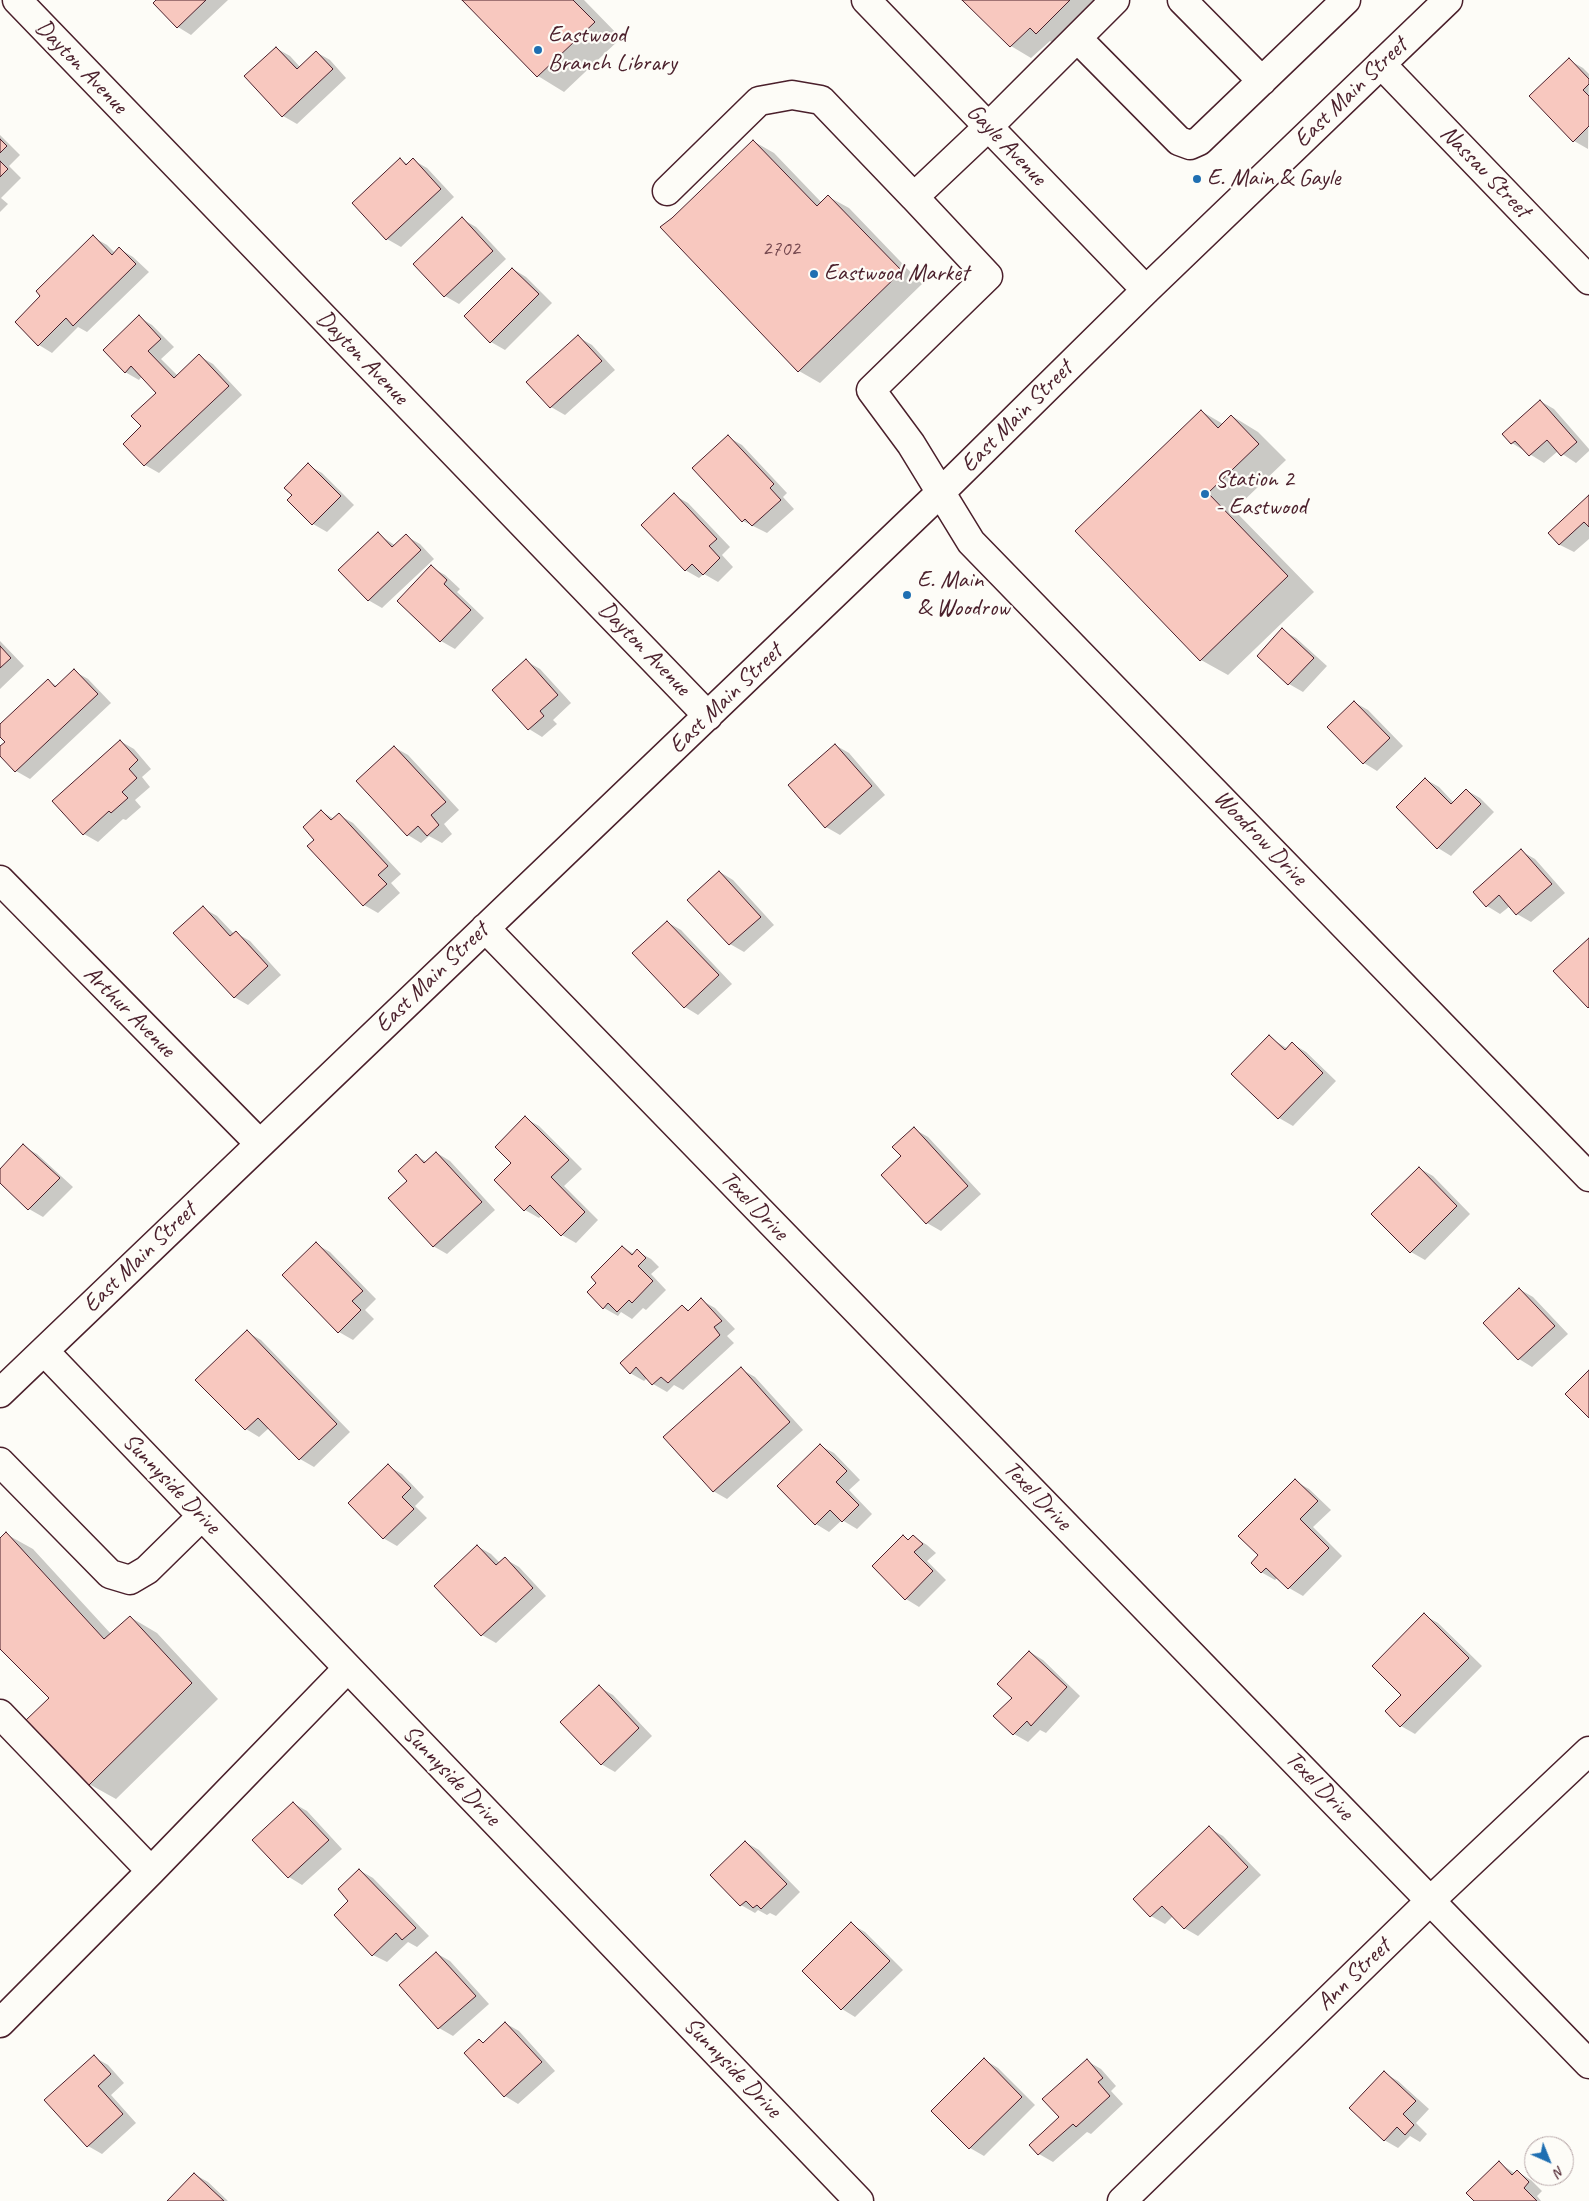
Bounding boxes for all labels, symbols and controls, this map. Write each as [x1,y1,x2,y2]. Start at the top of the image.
street label: Dayton Avenue [29,14,133,120]
place label: Eastwood Branch Library [548,22,677,78]
street label: East Main Street [1288,32,1414,154]
marker: Eastwood Branch Library [532,44,544,56]
street label: Gayle Avenue [960,98,1052,192]
street label: Nassau Street [1434,120,1536,224]
place label: E. Main & Gayle [1207,165,1340,193]
marker: E. Main & Gayle [1191,173,1203,185]
house number: 2702 [762,236,800,262]
place label: Eastwood Market [824,260,969,288]
marker: Eastwood Market [808,268,820,280]
street label: Dayton Avenue [310,305,414,411]
street label: East Main Street [955,355,1079,479]
place label: Station 2 - Eastwood [1215,466,1307,522]
marker: Station 2 - Eastwood [1199,488,1211,500]
place label: E. Main & Woodrow [917,567,1010,623]
marker: E. Main & Woodrow [901,589,913,601]
street label: Dayton Avenue [592,596,696,702]
street label: East Main Street [663,638,789,760]
street label: Woodrow Drive [1207,784,1313,892]
street label: East Main Street [369,917,495,1039]
street label: Arthur Avenue [77,960,181,1064]
street label: Texel Drive [714,1165,794,1247]
street label: East Main Street [77,1197,203,1319]
street label: Sunnyside Drive [116,1428,226,1540]
street label: Texel Drive [997,1455,1077,1537]
street label: Sunnyside Drive [396,1720,506,1832]
street label: Texel Drive [1279,1745,1359,1827]
street label: Ann Street [1311,1933,1397,2017]
street label: Sunnyside Drive [677,2012,787,2124]
north arrow [1524,2136,1574,2186]
text: N [1550,2162,1568,2181]

